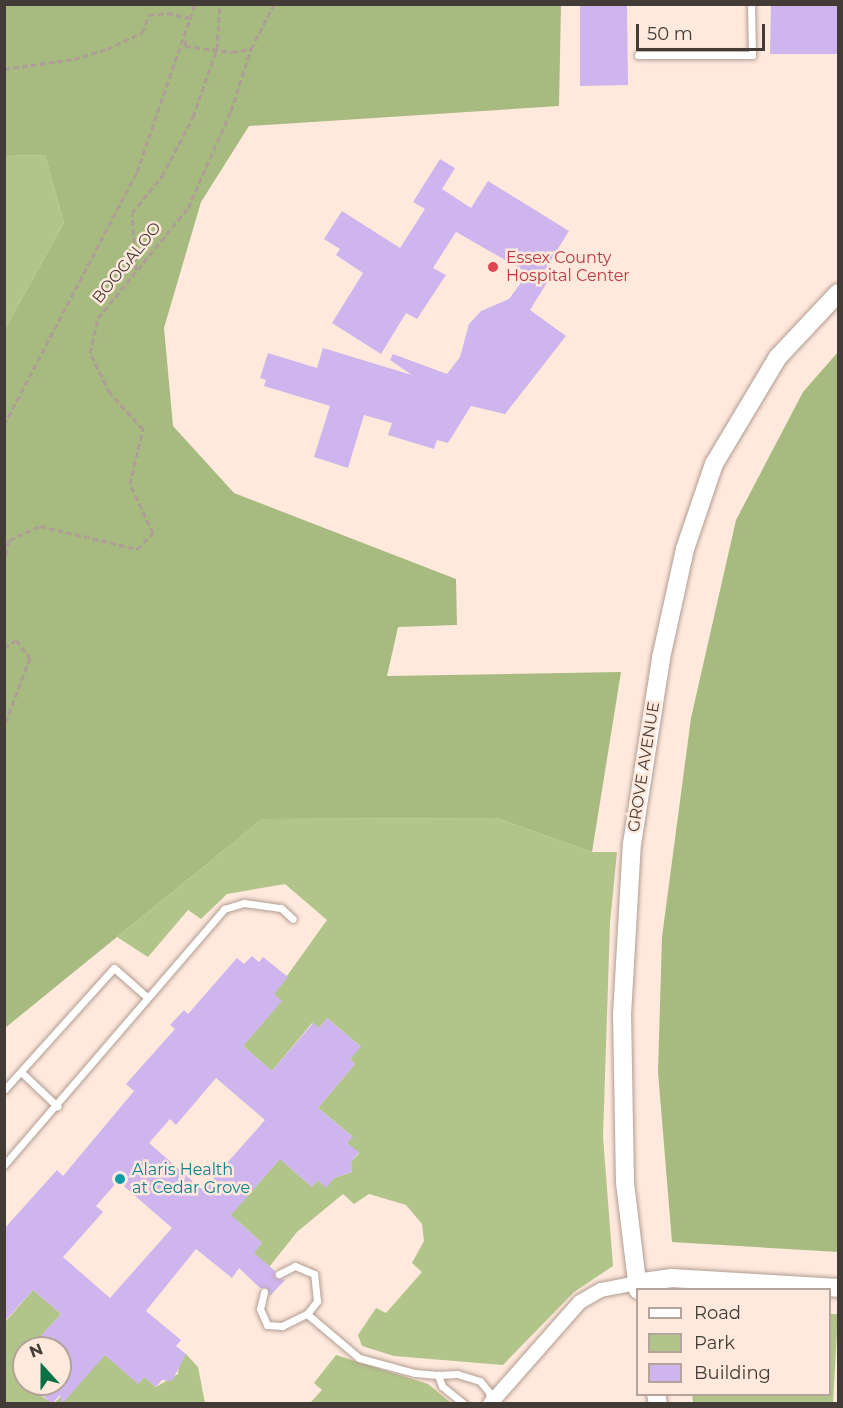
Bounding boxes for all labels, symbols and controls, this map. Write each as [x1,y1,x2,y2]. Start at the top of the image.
scale bar [639,12,768,50]
text: 50 m [647,23,693,45]
street label: BOOGALOO [88,219,166,307]
place label: Essex County Hospital Center [506,248,630,286]
marker: Essex County Hospital Center [484,258,502,276]
street label: GROVE AVENUE [624,700,664,834]
place label: Alaris Health at Cedar Grove [132,1160,250,1198]
marker: Alaris Health at Cedar Grove [113,1172,127,1186]
legend [636,1288,831,1396]
text: Road [694,1302,741,1324]
text: Park [694,1332,735,1354]
north arrow [12,1336,72,1396]
text: N [27,1339,46,1362]
text: Building [694,1362,771,1384]

